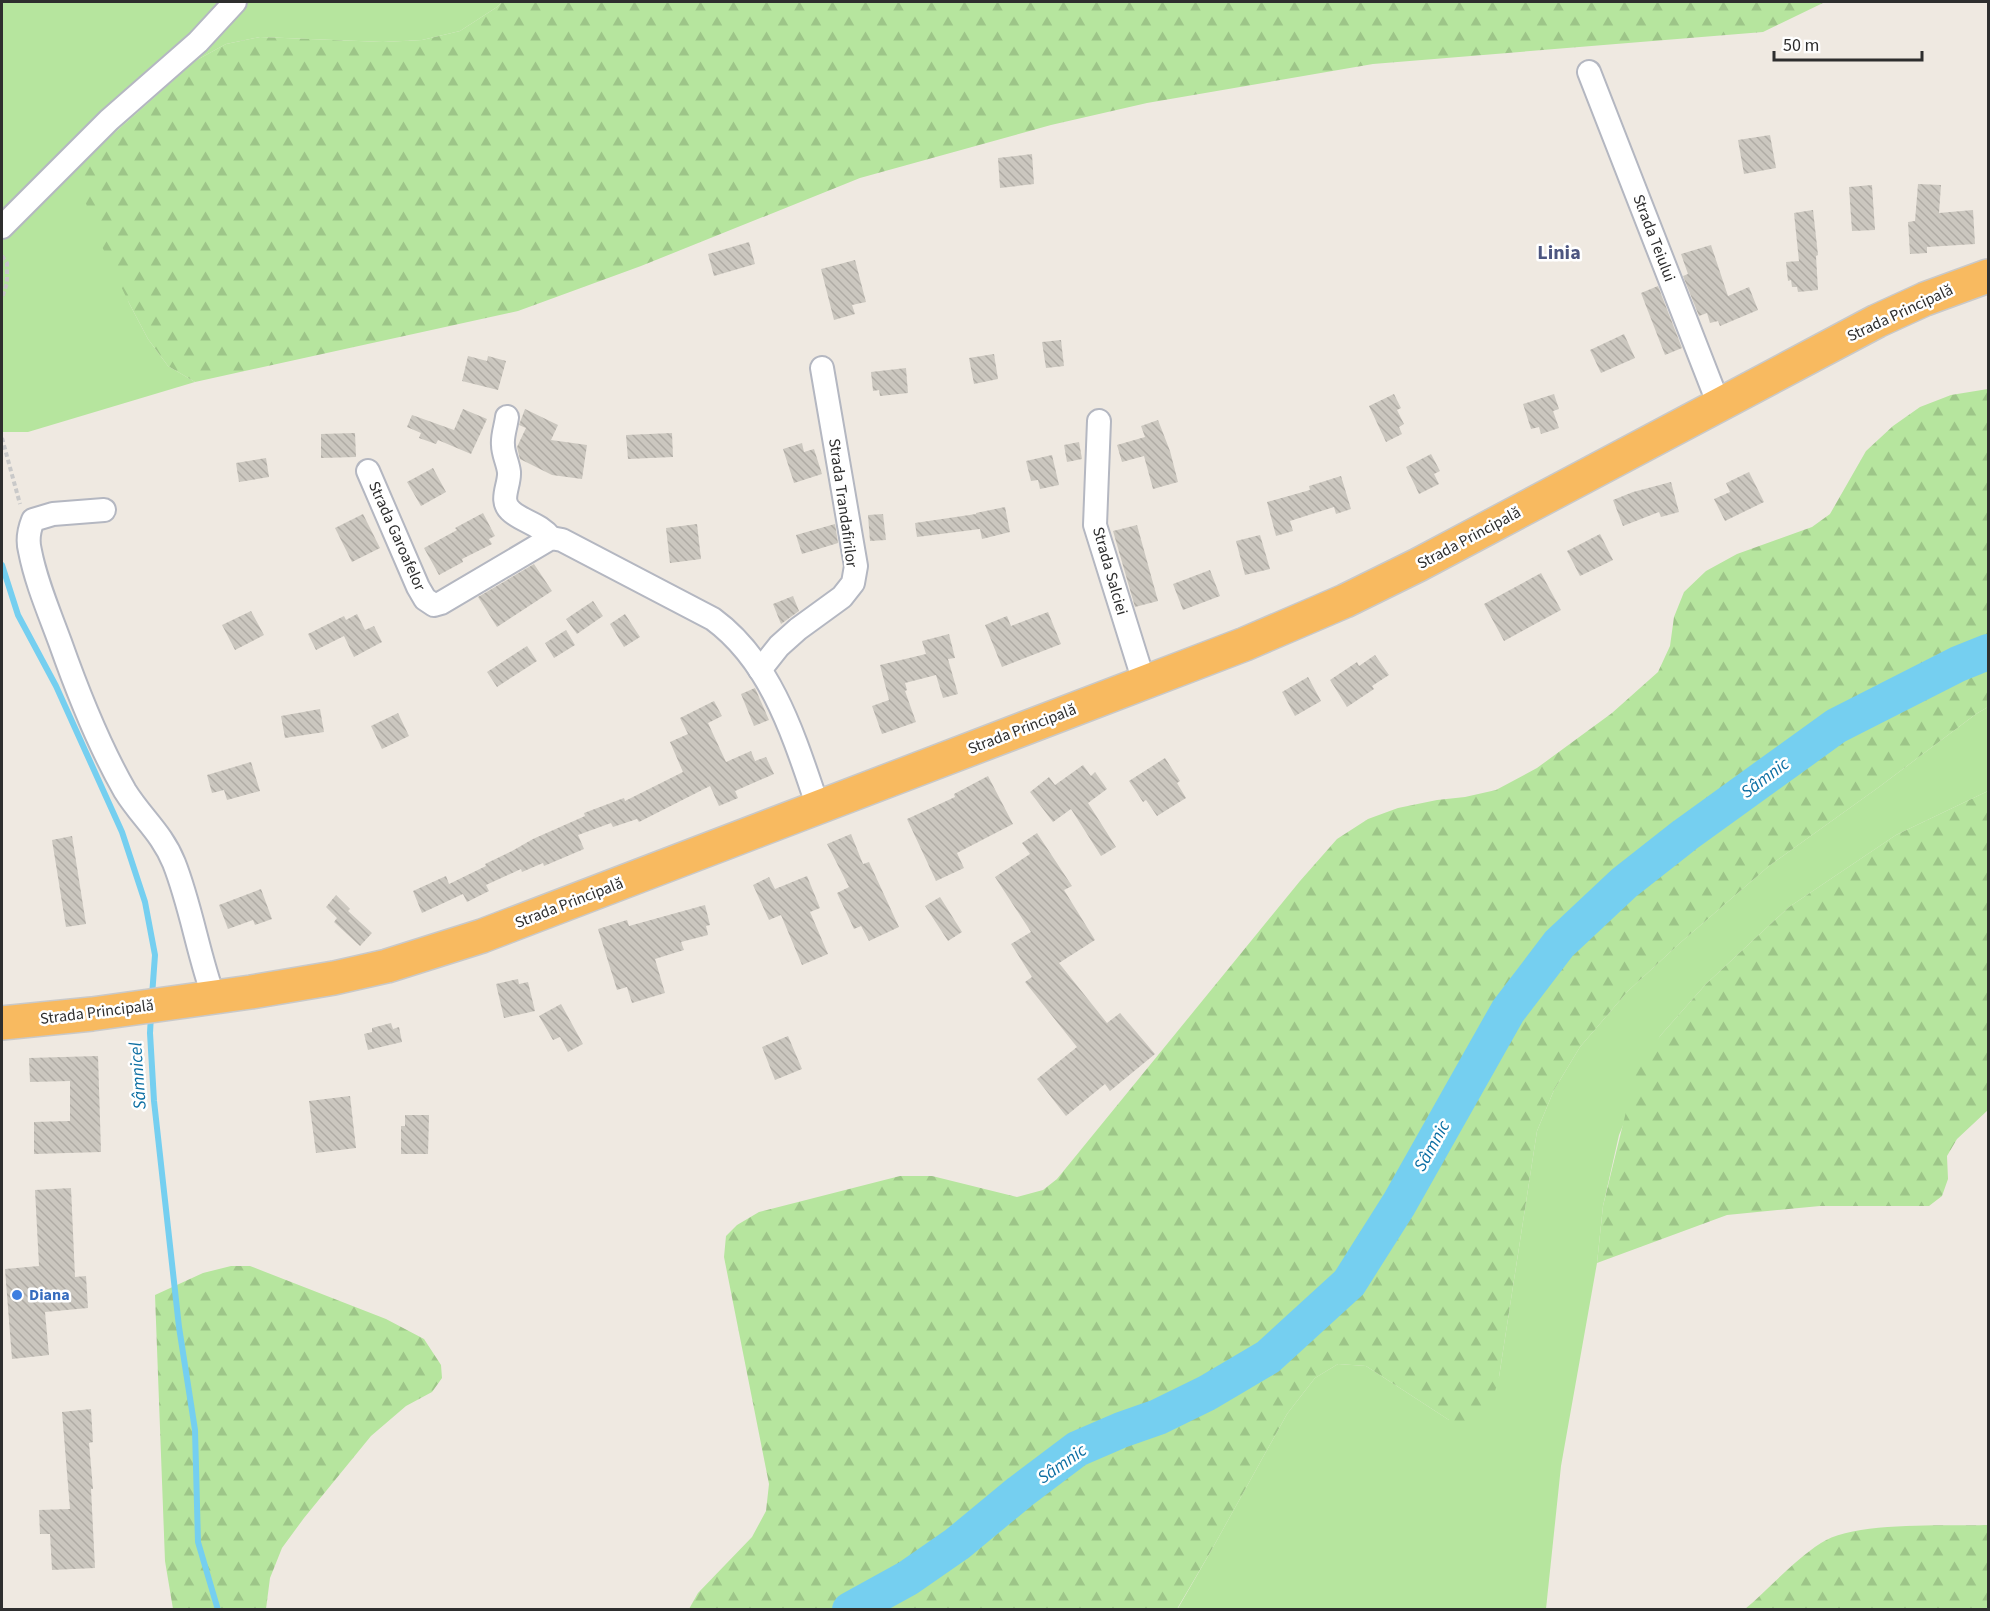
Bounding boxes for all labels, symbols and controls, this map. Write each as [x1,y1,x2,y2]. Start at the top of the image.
scale bar [1774,24,1922,62]
text: 50 m [1783,33,1819,58]
street label: Strada Teiului [1627,191,1681,285]
district label: Linia [1537,239,1581,267]
street label: Strada Principală [1844,279,1956,347]
street label: Strada Trandafirilor [823,437,863,569]
street label: Strada Garoafelor [363,478,431,595]
street label: Strada Principală [1413,501,1525,575]
street label: Strada Salciei [1087,524,1133,618]
street label: Strada Principală [965,698,1079,760]
water label: Sâmnic [1736,751,1795,804]
street label: Strada Principală [512,872,626,934]
street label: Strada Principală [39,994,155,1030]
water label: Sâmnicel [123,1041,153,1111]
water label: Sâmnic [1408,1116,1456,1176]
place label: Diana [29,1284,70,1306]
marker: Diana [10,1288,24,1302]
water label: Sâmnic [1032,1438,1092,1490]

